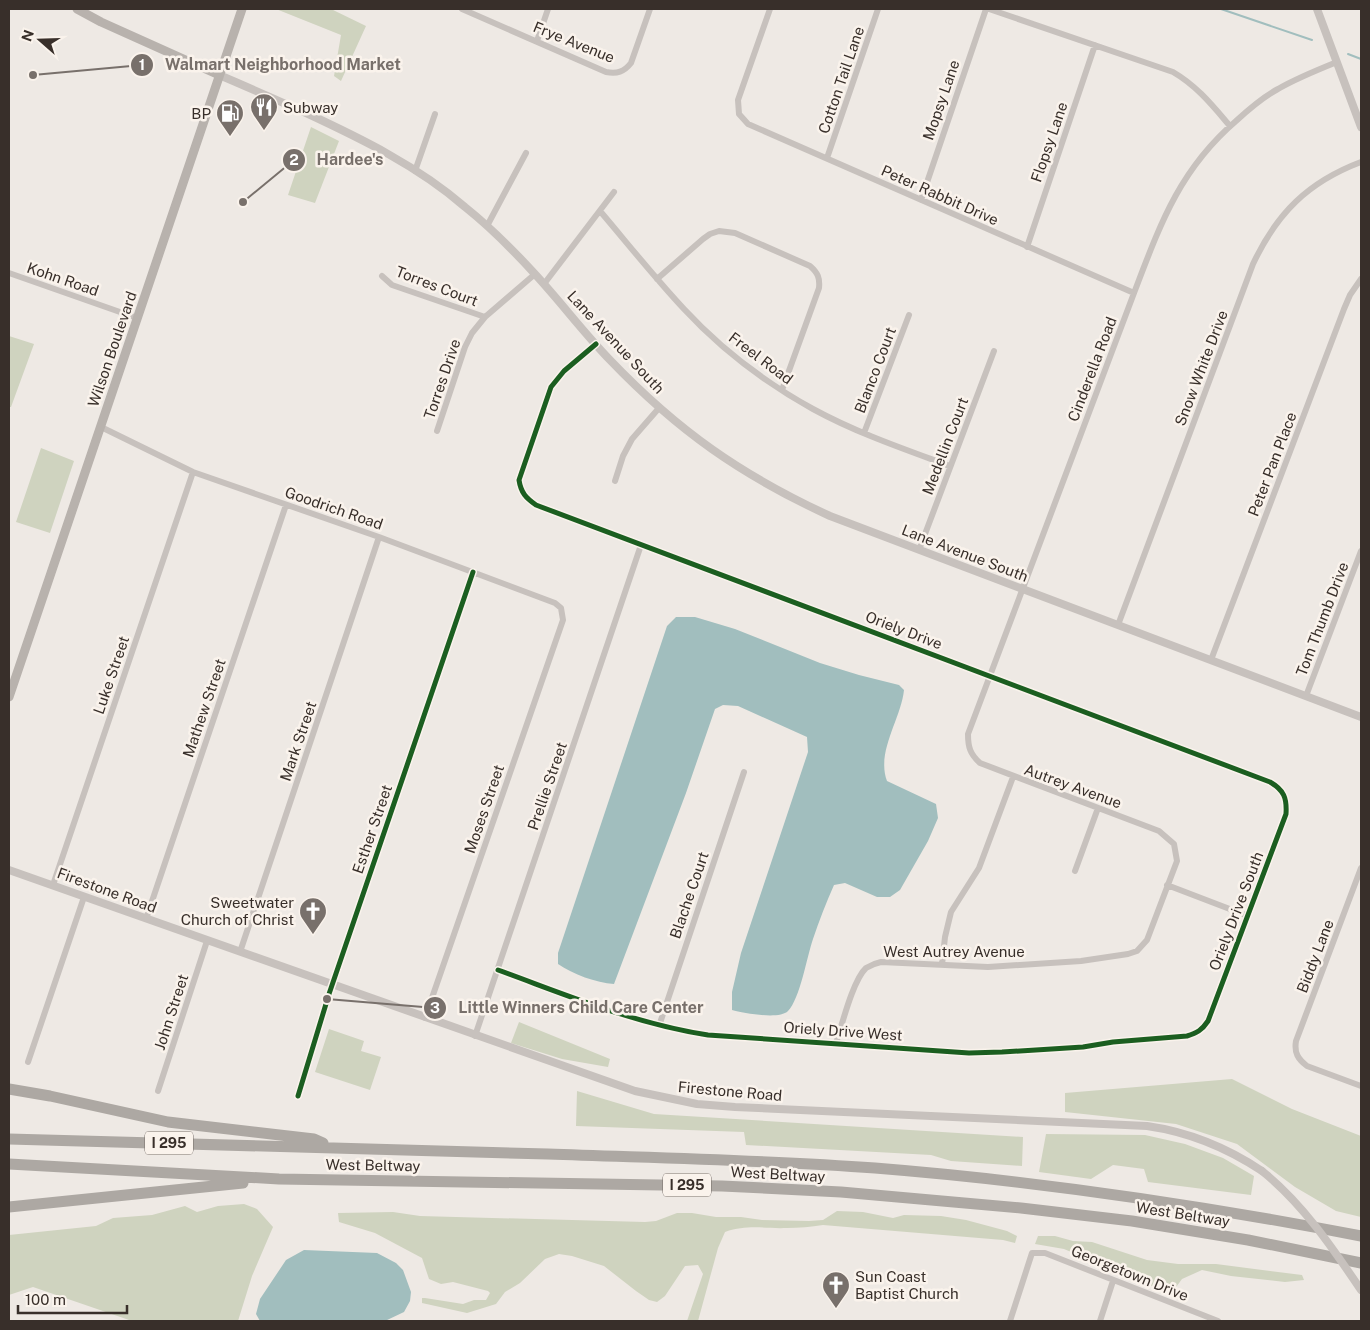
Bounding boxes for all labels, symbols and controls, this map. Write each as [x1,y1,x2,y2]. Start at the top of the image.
north arrow [15,15,65,65]
street label: Frye Avenue [531,18,617,66]
street label: Cotton Tail Lane [815,24,867,136]
text: N [18,28,37,43]
callout: Walmart Neighborhood Market [130,49,411,80]
text: Walmart Neighborhood Market [165,55,401,74]
text: 1 [139,56,145,73]
street label: Mopsy Lane [919,58,963,142]
restaurant icon: Subway [249,92,279,131]
fuel station icon: BP [215,98,245,137]
place label: Subway [283,99,338,116]
street label: Flopsy Lane [1027,100,1071,184]
place label: BP [191,105,211,122]
callout: Hardee's [281,144,393,175]
text: Hardee's [317,150,383,169]
text: 2 [289,151,299,168]
street label: Peter Rabbit Drive [879,162,1001,228]
street label: Kohn Road [25,259,101,299]
street label: Torres Court [394,263,481,310]
street label: Lane Avenue South [564,287,668,397]
street label: Wilson Boulevard [84,289,140,409]
street label: Snow White Drive [1171,308,1231,428]
street label: Cinderella Road [1064,314,1120,424]
street label: Blanco Court [851,324,899,415]
street label: Freel Road [726,329,796,387]
street label: Torres Drive [420,337,464,421]
street label: Medellin Court [919,395,971,497]
street label: Peter Pan Place [1244,410,1300,518]
street label: Goodrich Road [283,483,385,533]
street label: Lane Avenue South [899,521,1031,585]
street label: Tom Thumb Drive [1292,560,1352,678]
street label: Oriely Drive [863,608,945,652]
street label: Luke Street [90,634,132,716]
street label: Mathew Street [179,656,229,760]
street label: Mark Street [276,699,320,783]
street label: Prellie Street [524,740,570,832]
street label: Autrey Avenue [1022,761,1124,811]
street label: Moses Street [461,762,507,856]
street label: Esther Street [349,782,395,876]
street label: Blache Court [666,849,712,941]
street label: Oriely Drive South [1205,849,1267,973]
street label: Firestone Road [55,864,159,916]
place label: Sweetwater Church of Christ [181,894,294,928]
church icon: Sweetwater Church of Christ [298,896,328,935]
street label: Biddy Lane [1293,917,1337,995]
street label: West Autrey Avenue [883,943,1025,960]
street label: John Street [151,972,191,1052]
callout: Little Winners Child Care Center [423,992,714,1023]
text: Little Winners Child Care Center [458,998,704,1017]
text: 3 [430,999,440,1016]
street label: Oriely Drive West [783,1018,903,1044]
street label: Firestone Road [677,1078,783,1104]
road number: I 295 [145,1132,193,1154]
street label: West Beltway [325,1156,421,1174]
street label: West Beltway [730,1163,826,1185]
road number: I 295 [663,1174,711,1196]
street label: West Beltway [1135,1198,1231,1230]
street label: Georgetown Drive [1069,1242,1191,1304]
place label: Sun Coast Baptist Church [855,1268,959,1302]
church icon: Sun Coast Baptist Church [821,1270,851,1309]
scale bar [18,1282,126,1314]
text: 100 m [25,1291,66,1308]

